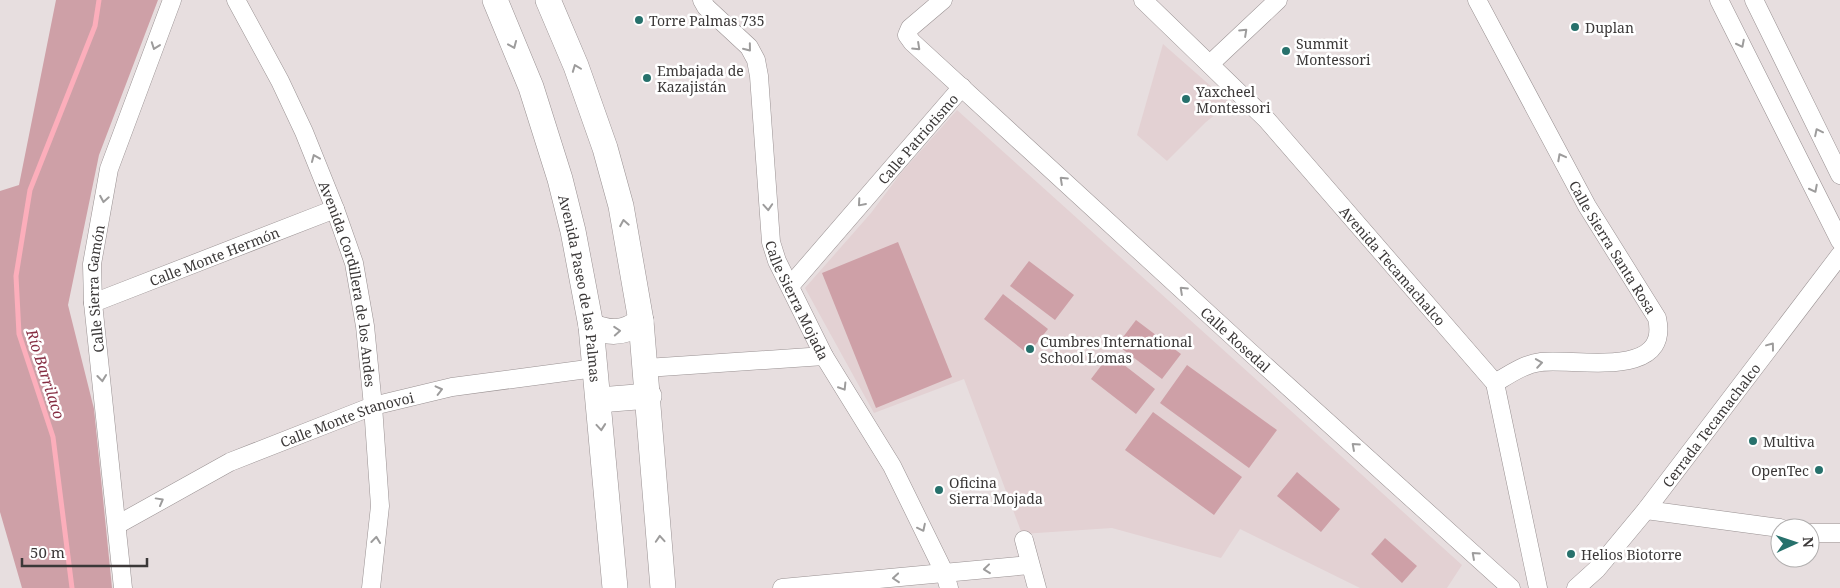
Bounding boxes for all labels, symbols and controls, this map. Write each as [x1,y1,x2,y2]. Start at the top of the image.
place label: Torre Palmas 735 [649,11,765,30]
marker: Torre Palmas 735 [633,14,645,26]
place label: Duplan [1585,18,1634,37]
marker: Duplan [1569,21,1581,33]
one-way arrow [1238,29,1247,38]
place label: Summit Montessori [1296,34,1371,69]
one-way arrow [1735,38,1745,47]
one-way arrow [507,40,518,49]
one-way arrow [151,41,161,49]
one-way arrow [912,41,921,50]
one-way arrow [742,42,751,51]
marker: Summit Montessori [1280,45,1292,57]
place label: Embajada de Kazajistán [657,61,744,96]
one-way arrow [572,64,582,73]
marker: Embajada de Kazajistán [641,72,653,84]
place label: Yaxcheel Montessori [1195,82,1271,117]
street label: Calle Patriotismo [873,89,962,188]
marker: Yaxcheel Montessori [1180,93,1192,105]
one-way arrow [1815,128,1825,137]
one-way arrow [1557,153,1567,162]
one-way arrow [311,154,322,163]
one-way arrow [1060,177,1069,186]
street label: Calle Sierra Santa Rosa [1565,177,1661,317]
street label: Avenida Cordillera de los Andes [315,178,381,388]
one-way arrow [1808,184,1818,193]
street label: Avenida Paseo de las Palmas [555,192,606,383]
one-way arrow [99,195,109,204]
one-way arrow [858,198,867,207]
street label: Avenida Tecamachalco [1336,202,1450,329]
one-way arrow [763,203,774,211]
one-way arrow [619,219,630,228]
street label: Calle Monte Hermón [146,222,282,290]
street label: Calle Sierra Gamón [82,223,108,354]
street label: Calle Sierra Mojada [762,238,834,363]
one-way arrow [1179,287,1188,296]
street label: Calle Rosedal [1197,302,1275,376]
water label: Río Barrilaco [22,326,70,421]
one-way arrow [613,326,621,337]
place label: Cumbres International School Lomas [1040,332,1193,367]
one-way arrow [1765,342,1774,352]
marker: Cumbres International School Lomas [1024,343,1036,355]
one-way arrow [1535,358,1543,369]
street label: Cerrada Tecamachalco [1657,359,1764,491]
one-way arrow [96,374,107,382]
one-way arrow [836,381,846,390]
one-way arrow [435,385,443,395]
street label: Calle Monte Stanovoi [277,387,416,451]
one-way arrow [595,423,606,431]
place label: Multiva [1763,432,1815,451]
marker: Multiva [1747,435,1759,447]
one-way arrow [1351,443,1360,452]
place label: OpenTec [1751,461,1809,480]
marker: OpenTec [1813,464,1825,476]
place label: Oficina Sierra Mojada [949,473,1043,508]
marker: Oficina Sierra Mojada [933,484,945,496]
one-way arrow [154,497,163,507]
north arrow [1770,518,1820,568]
one-way arrow [916,523,926,532]
one-way arrow [370,535,381,543]
one-way arrow [654,535,665,543]
scale bar [22,536,148,568]
text: N [1799,536,1818,548]
text: 50 m [30,542,65,562]
place label: Helios Biotorre [1581,545,1682,564]
marker: Helios Biotorre [1565,548,1577,560]
one-way arrow [1472,552,1481,561]
one-way arrow [983,563,991,574]
one-way arrow [892,572,900,583]

